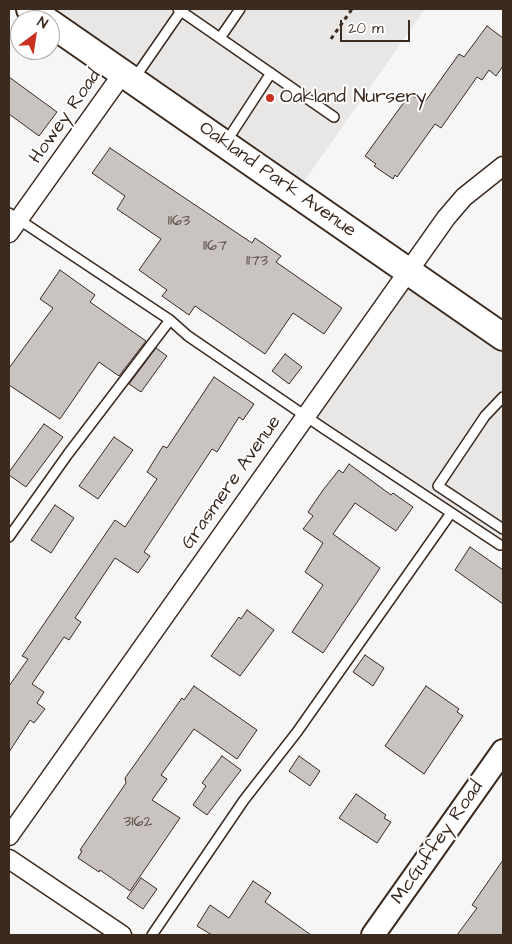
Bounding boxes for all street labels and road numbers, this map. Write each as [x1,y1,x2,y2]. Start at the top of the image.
street label: Howey Road [25,66,107,168]
street label: Oakland Park Avenue [194,117,360,243]
street label: Grasmere Avenue [177,412,287,554]
street label: McGuffey Road [387,777,489,909]

